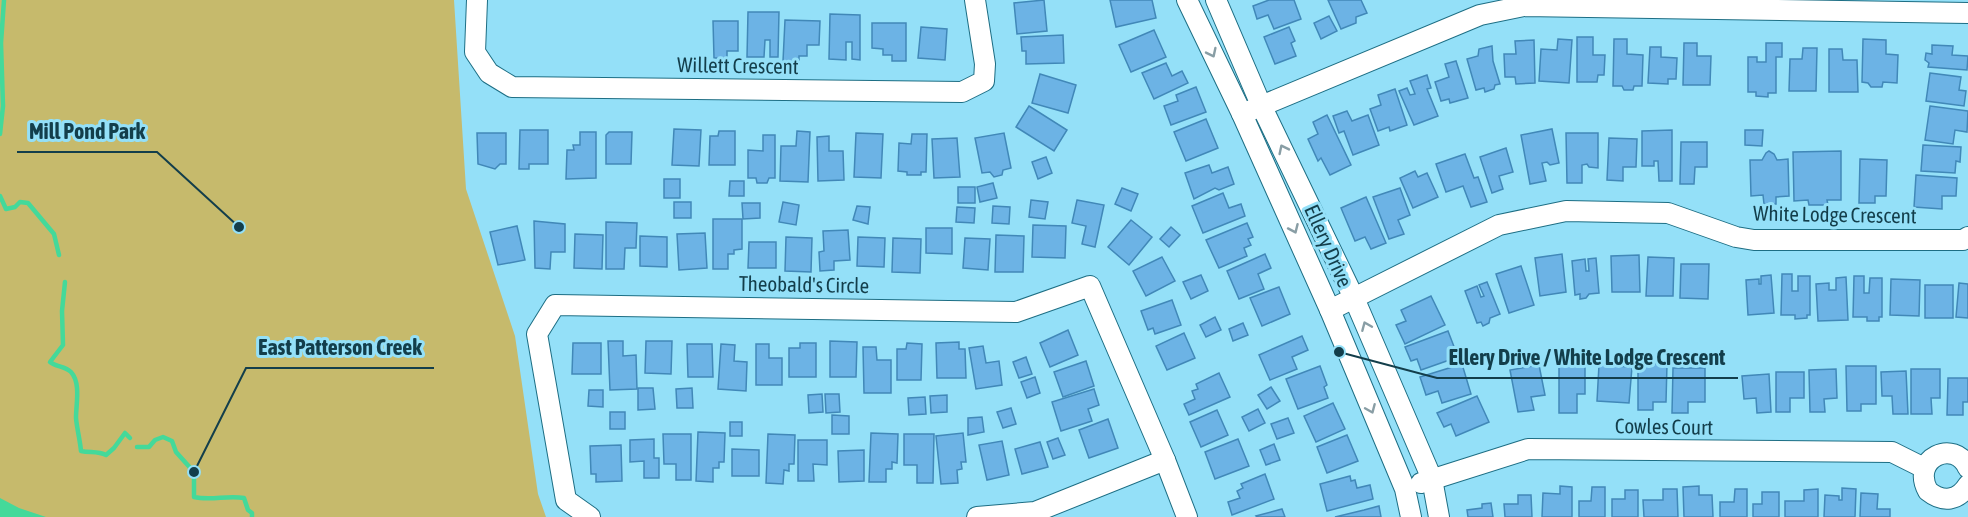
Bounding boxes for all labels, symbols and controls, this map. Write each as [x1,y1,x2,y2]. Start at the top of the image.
one-way arrow [1204,46,1216,57]
street label: Willett Crescent [677,52,799,78]
callout: Mill Pond Park [17,112,157,152]
text: Mill Pond Park [29,118,145,144]
one-way arrow [1278,145,1290,156]
street label: Ellery Drive [1300,201,1358,291]
street label: White Lodge Crescent [1753,201,1917,227]
one-way arrow [1287,223,1299,234]
street label: Theobald's Circle [739,271,869,297]
one-way arrow [1361,321,1373,332]
callout: East Patterson Creek [246,328,434,368]
text: East Patterson Creek [258,334,422,360]
callout: Ellery Drive / White Lodge Crescent [1437,338,1738,378]
text: Ellery Drive / White Lodge Crescent [1449,344,1726,370]
one-way arrow [1364,402,1376,413]
street label: Cowles Court [1615,413,1713,439]

